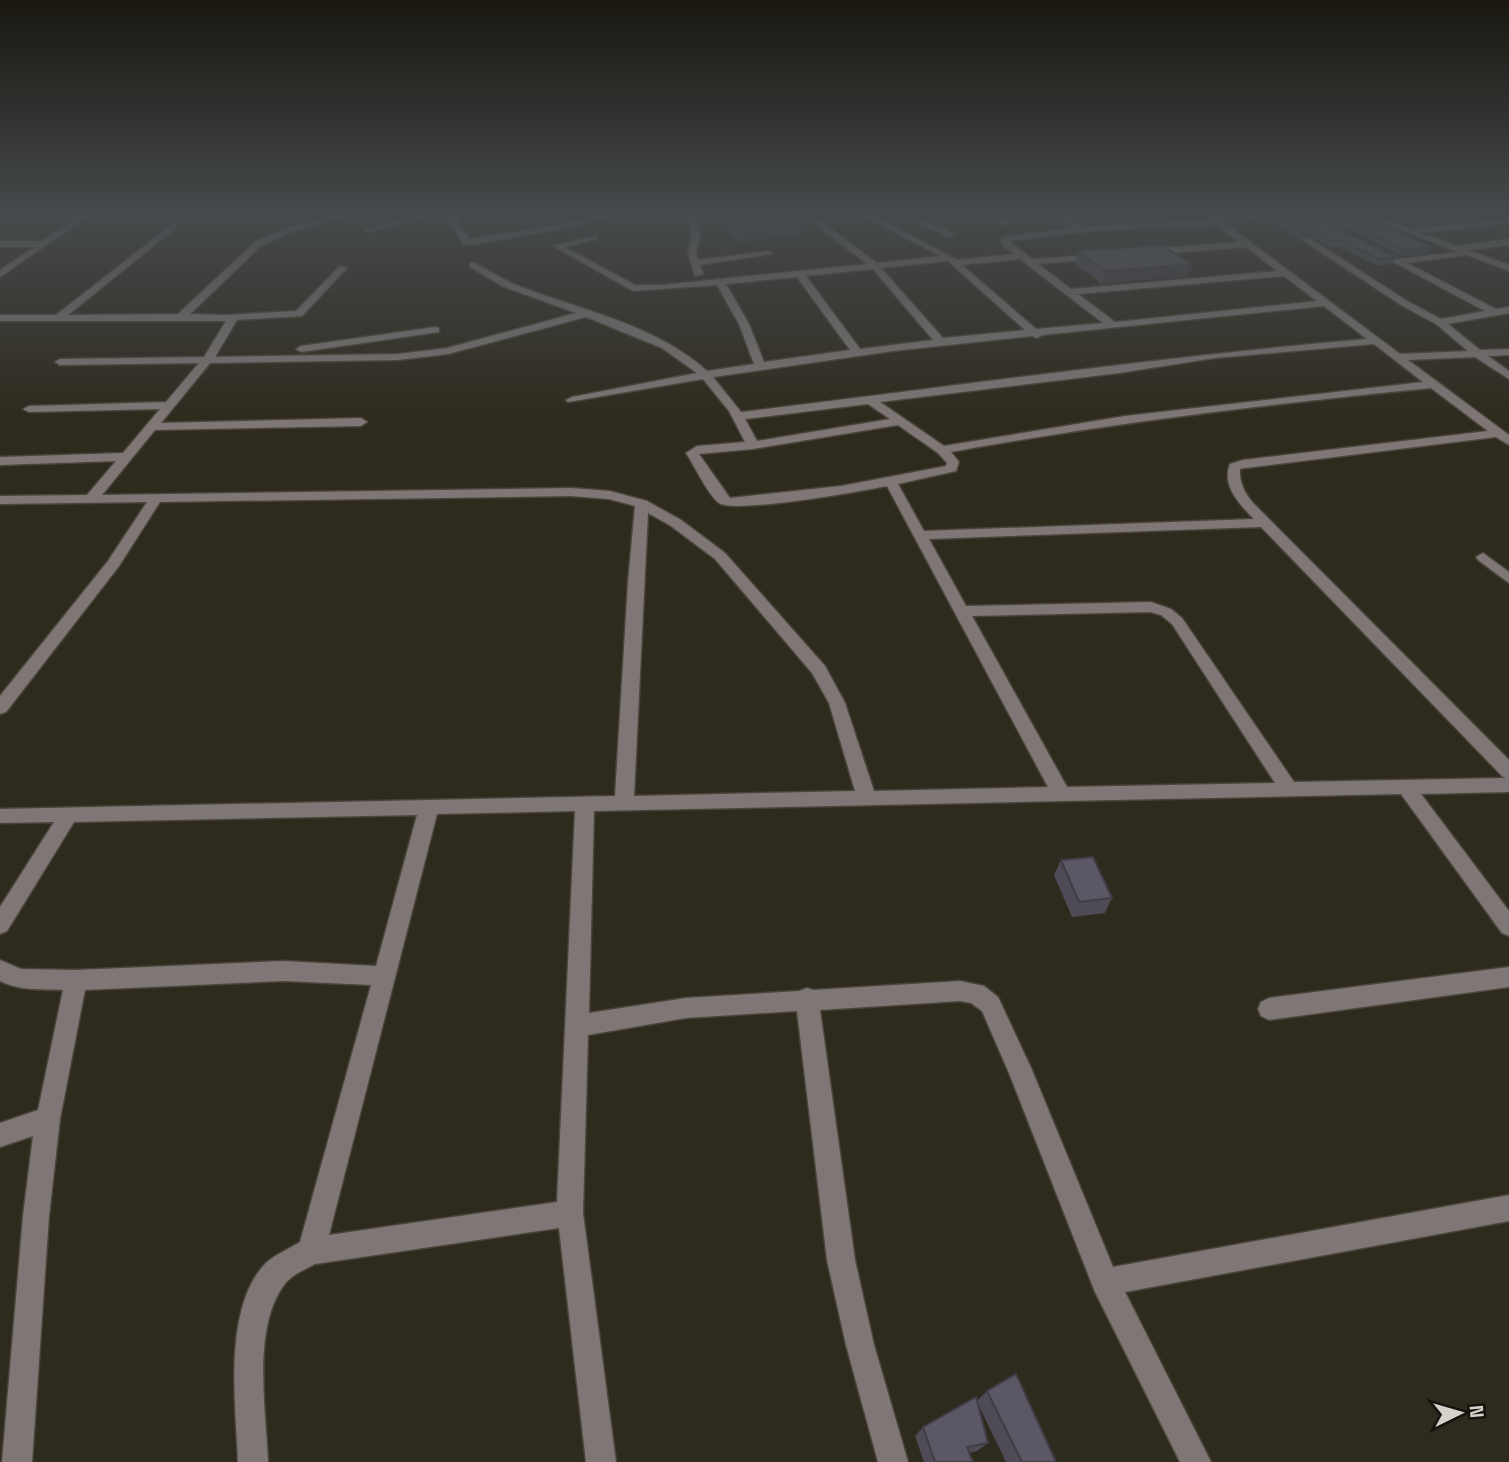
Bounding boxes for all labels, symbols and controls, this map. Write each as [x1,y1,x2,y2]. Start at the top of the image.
north arrow [1425,1378,1495,1448]
text: N [1463,1404,1489,1419]

